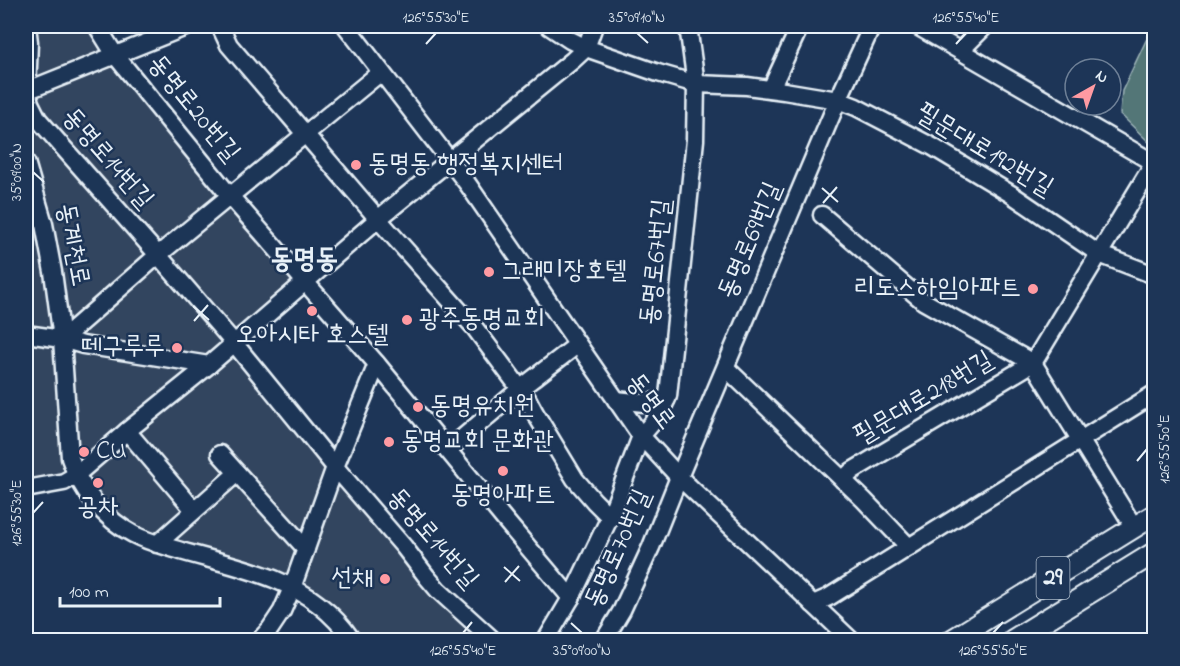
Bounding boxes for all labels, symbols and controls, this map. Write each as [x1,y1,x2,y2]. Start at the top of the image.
text: 126°55'30"E [403,7,469,29]
text: 35°09'10"N [609,7,665,29]
text: 126°55'40"E [933,7,999,29]
street label: 동명로20번길 [138,47,248,171]
north arrow [1063,57,1123,117]
text: N [1090,64,1113,90]
street label: 필문대로192번길 [908,95,1060,207]
street label: 동명로14번길 [52,100,162,218]
text: 35°09'00"N [6,143,28,201]
place label: 동명동 행정복지센터 [368,146,563,184]
marker: 동명동 행정복지센터 [349,158,363,172]
street label: 동명로69번길 [709,176,793,305]
street label: 동명로67번길 [631,197,683,327]
street label: 동계천로 [45,200,99,290]
district label: 동명동 [270,240,338,281]
place label: 그래미장호텔 [501,253,627,291]
marker: 그래미장호텔 [482,265,496,279]
place label: 리도스하임아파트 [854,270,1021,308]
marker: 리도스하임아파트 [1026,282,1040,296]
place label: 광주동명교회 [419,301,545,339]
marker: 오아시타 호스텔 [305,304,319,318]
marker: 광주동명교회 [400,313,414,327]
place label: 오아시타 호스텔 [236,317,389,355]
place label: 떼구루루 [81,329,165,367]
marker: 떼구루루 [170,341,184,355]
street label: 필문대로218번길 [847,342,1001,456]
street label: 동명로 [616,366,684,438]
place label: 동명유치원 [430,388,535,426]
marker: 동명유치원 [411,400,425,414]
text: 126°55'50"E [1154,414,1176,484]
place label: 동명교회 문화관 [401,423,554,461]
place label: CU [96,433,127,471]
marker: 동명교회 문화관 [382,435,396,449]
marker: CU [77,445,91,459]
marker: 동명아파트 [496,464,510,478]
marker: 공차 [91,476,105,490]
place label: 동명아파트 [451,477,555,515]
text: 126°55'30"E [6,480,28,546]
street label: 동명로14번길 [377,480,487,598]
street label: 동명로70번길 [576,483,662,615]
place label: 공차 [77,489,119,527]
road number: 29 [1036,557,1070,599]
place label: 선채 [331,560,373,598]
scale bar [60,570,220,608]
marker: 선채 [378,572,392,586]
text: 100 m [69,580,109,606]
text: 126°55'40"E [430,640,496,662]
text: 35°09'00"N [553,640,611,662]
text: 126°55'50"E [958,640,1028,662]

